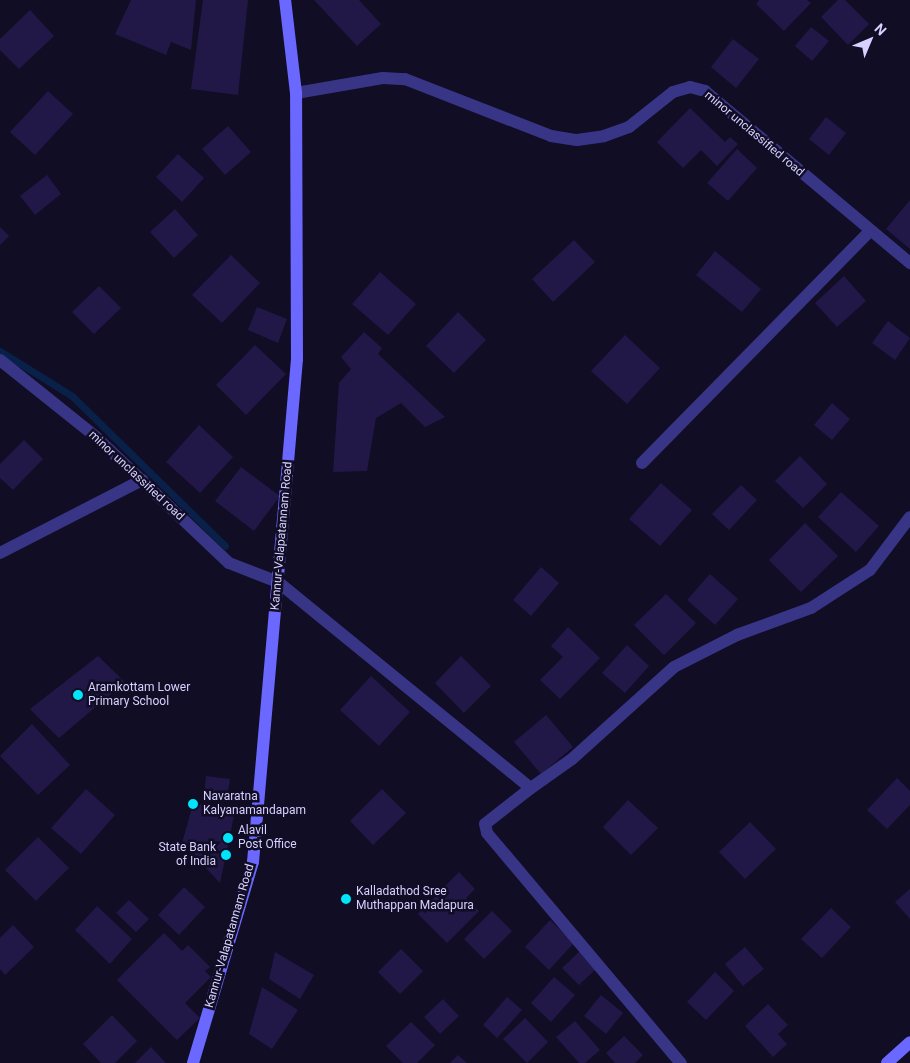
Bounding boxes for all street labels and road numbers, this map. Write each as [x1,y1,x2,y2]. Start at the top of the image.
street label: minor unclassified road [701,88,807,180]
street label: minor unclassified road [85,428,187,524]
street label: Kannur-Valapatannam Road [268,461,296,611]
street label: Kannur-Valapatannam Road [203,862,257,1010]

